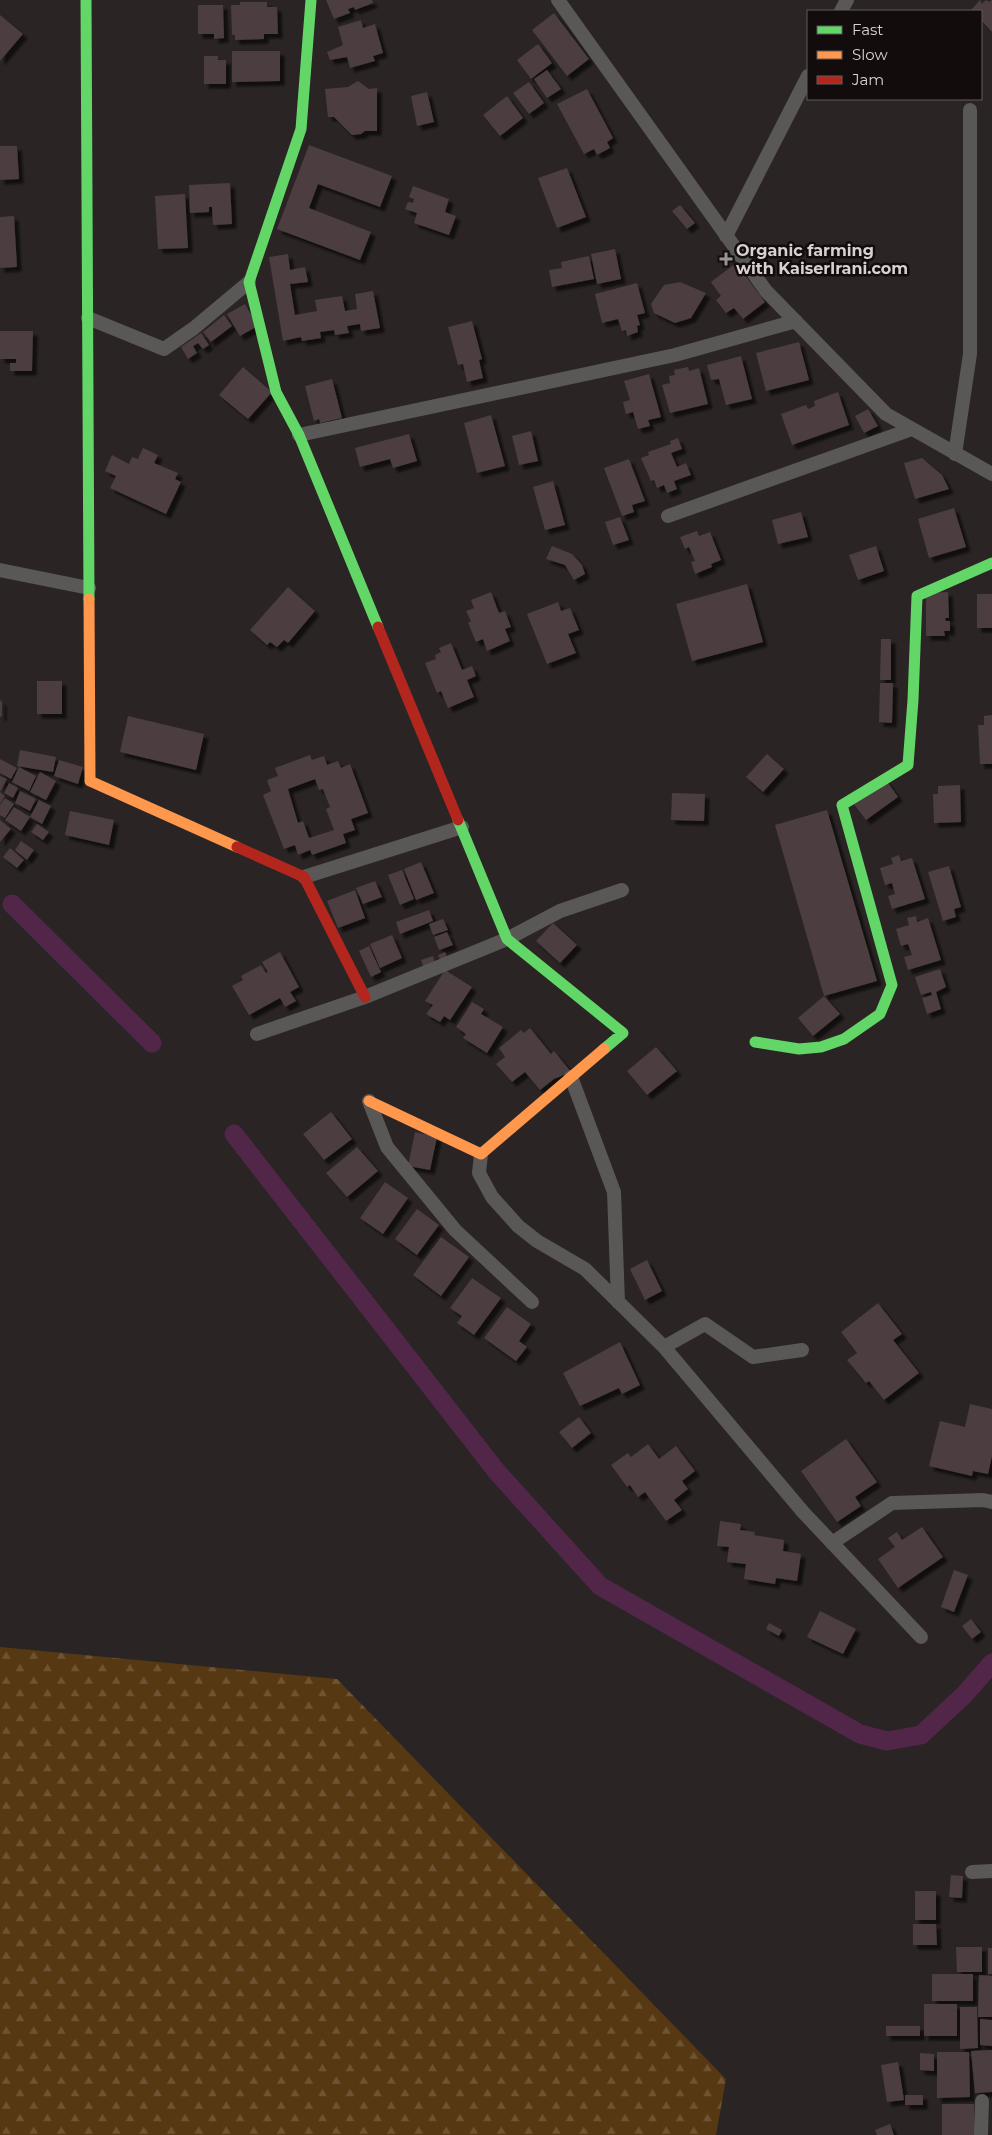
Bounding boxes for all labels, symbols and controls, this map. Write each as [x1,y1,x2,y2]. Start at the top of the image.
legend [807,10,982,100]
text: Fast [852,20,883,39]
text: Slow [852,45,888,64]
text: Jam [851,70,884,89]
place label: Organic farming with KaiserIrani.com [736,241,908,278]
marker: Organic farming with KaiserIrani.com [720,253,732,265]

